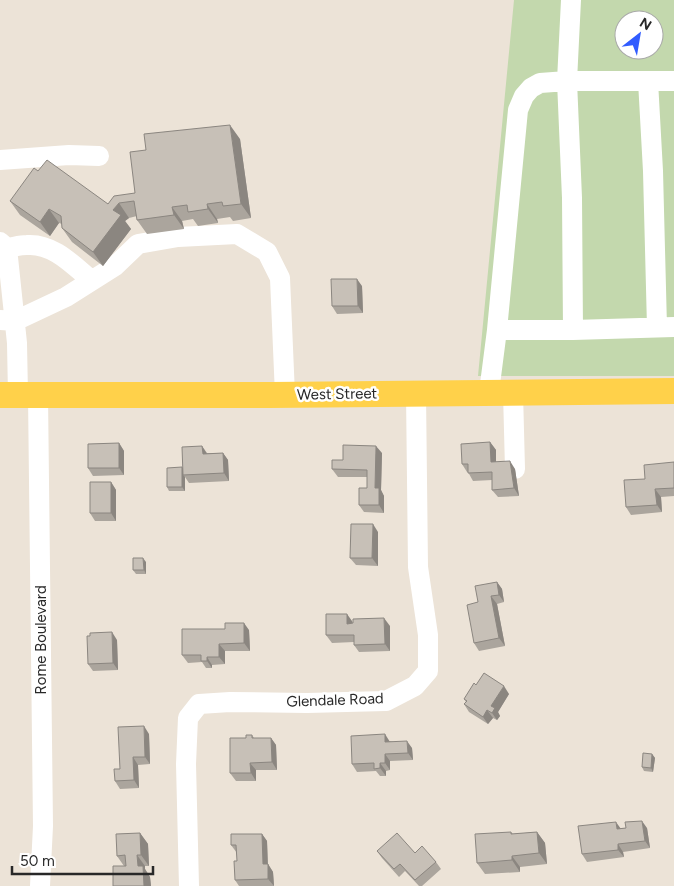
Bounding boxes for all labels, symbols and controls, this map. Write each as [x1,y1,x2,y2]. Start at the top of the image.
north arrow [614,10,664,60]
text: N [636,14,654,34]
street label: West Street [297,384,378,404]
street label: Rome Boulevard [32,585,50,695]
street label: Glendale Road [286,689,384,711]
scale bar [12,844,154,876]
text: 50 m [20,852,55,870]

